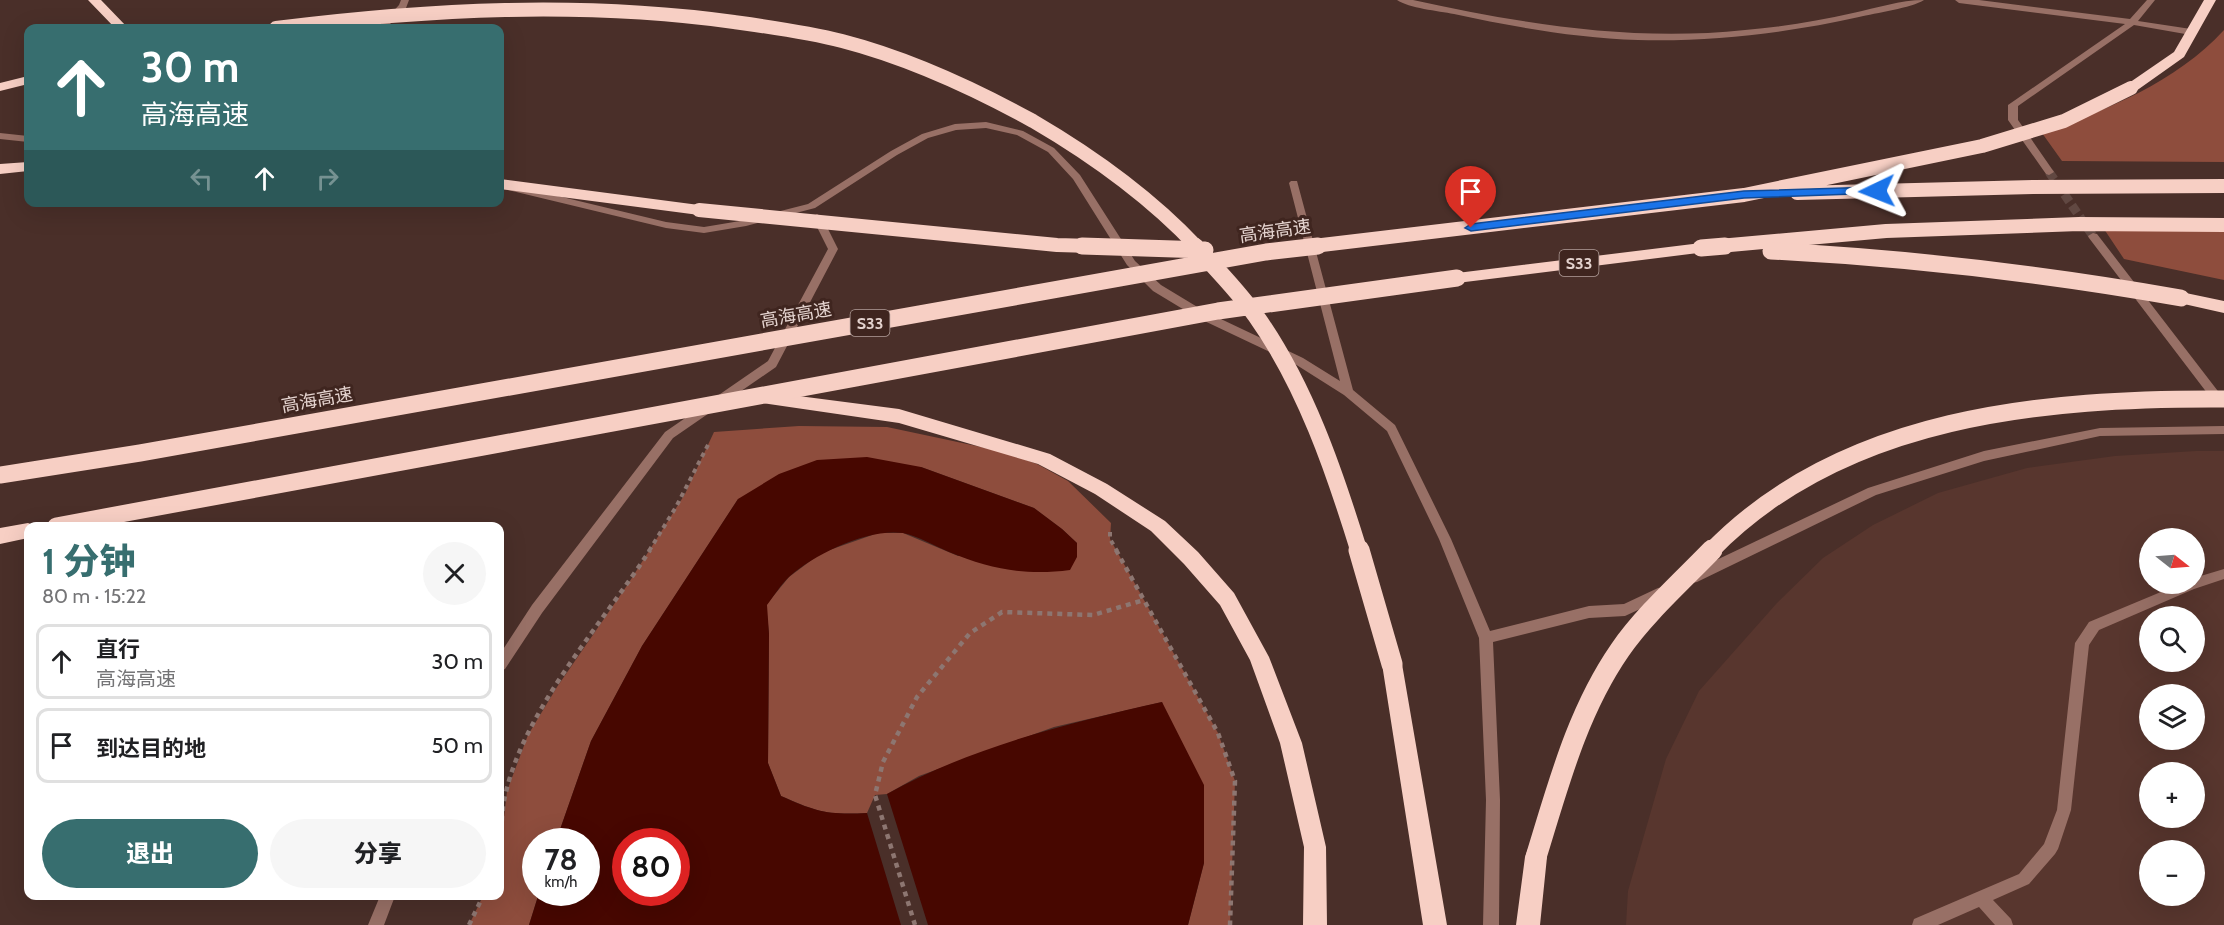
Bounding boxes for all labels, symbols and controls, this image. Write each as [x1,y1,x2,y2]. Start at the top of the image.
text: 30 m [141,41,239,93]
icon: ahead [42,48,120,126]
text: 高海高速 [141,98,249,131]
position arrow [1845,159,1909,223]
icon: left [185,162,218,195]
icon: ahead [248,162,281,195]
icon: right [311,162,344,195]
pin [1445,166,1496,228]
icon: arrive [1454,175,1487,208]
street label: 高海高速 [1238,215,1312,247]
road number: S33 [1560,250,1598,276]
street label: 高海高速 [759,298,833,332]
road number: S33 [850,310,890,336]
street label: 高海高速 [280,383,354,417]
north arrow [2139,528,2205,594]
map controls [2139,528,2205,906]
text: 1 分钟 [42,539,135,583]
button: close [423,542,486,605]
text: 80 m · 15:22 [42,584,146,608]
button: search [2139,606,2205,672]
text: 直行 [96,636,140,663]
icon: ahead [45,645,78,678]
text: 30 m [431,648,483,675]
text: 高海高速 [96,667,176,691]
button: layers [2139,684,2205,750]
icon: arrive [45,729,78,762]
text: 50 m [431,732,483,759]
text: 到达目的地 [96,735,206,762]
button: + [2139,762,2205,828]
button: 退出 [42,819,258,888]
button: 分享 [270,819,486,888]
speed limit sign: 80 [612,828,690,906]
button: − [2139,840,2205,906]
text: 78 [544,841,578,878]
text: km/h [545,873,577,891]

